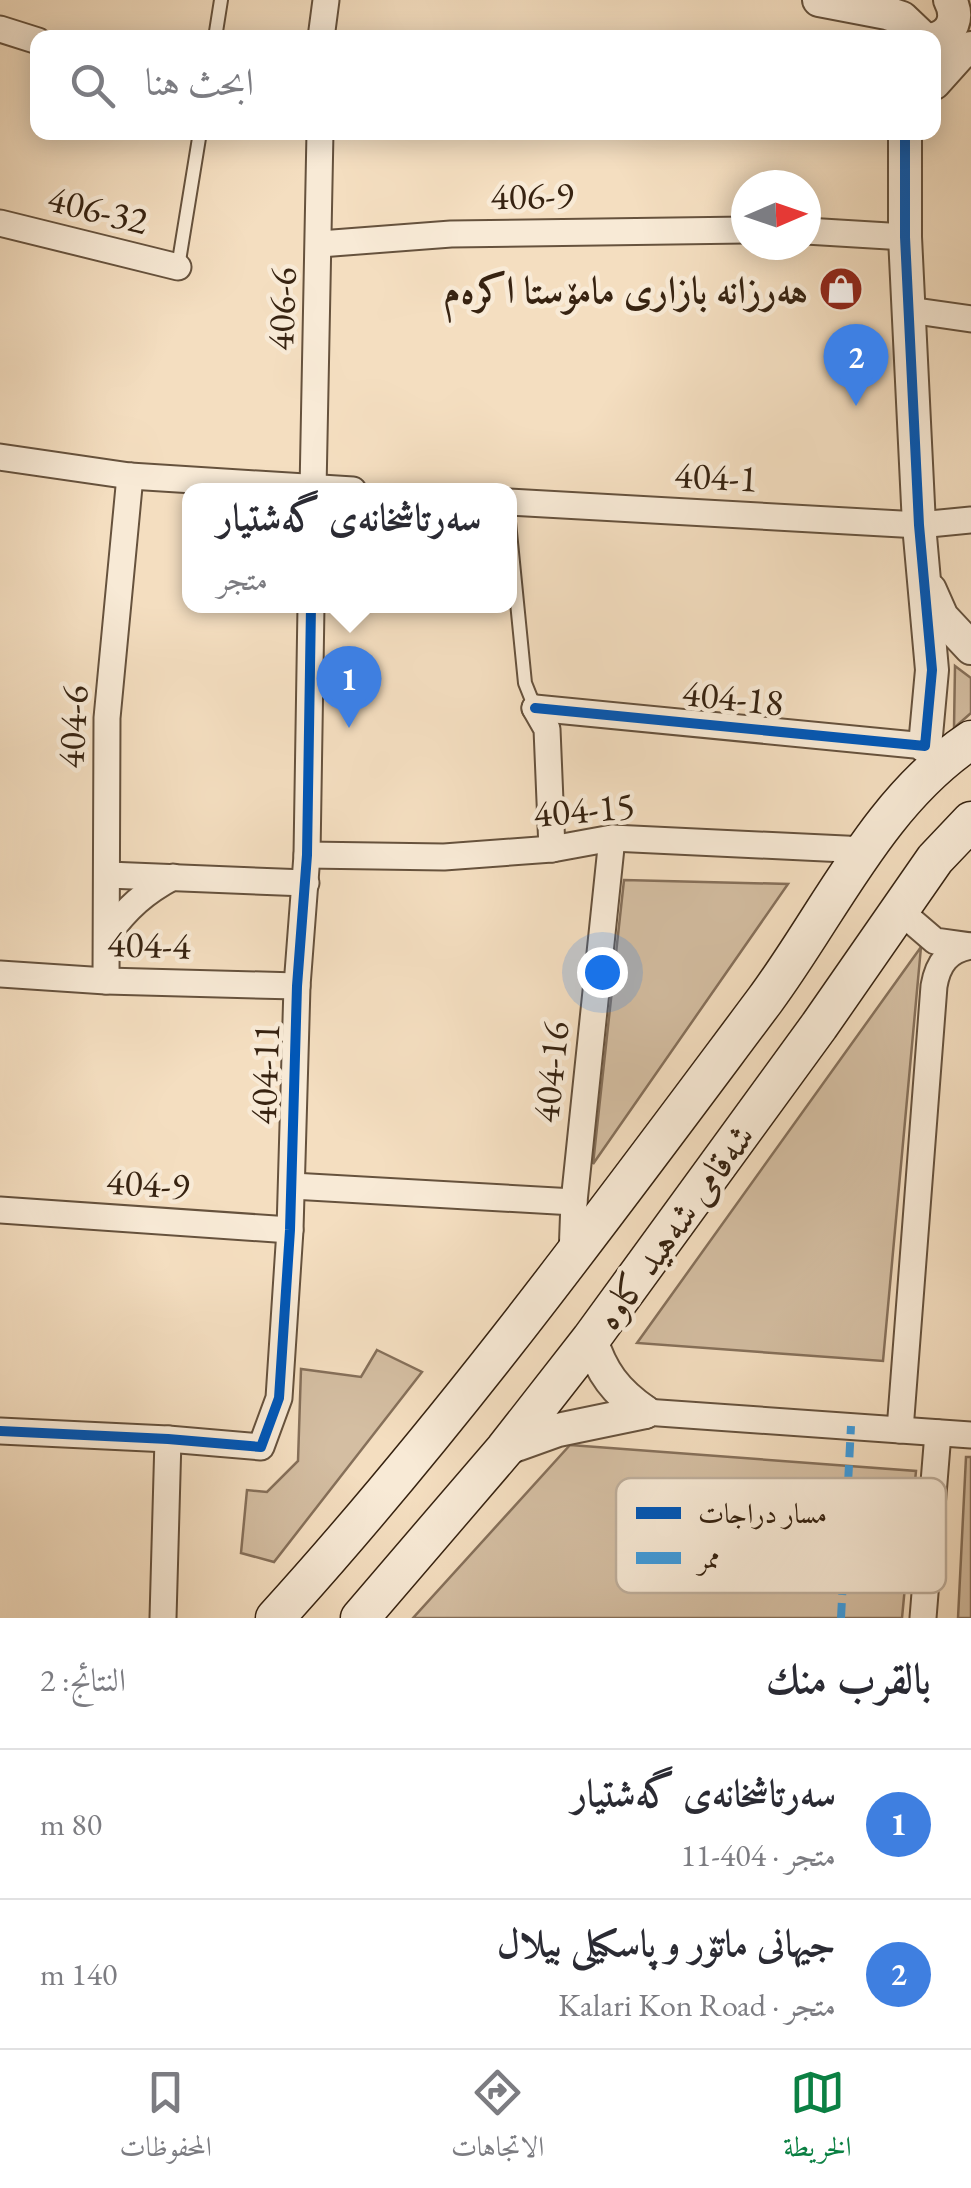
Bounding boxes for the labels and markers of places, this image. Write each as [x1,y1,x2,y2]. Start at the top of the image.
place label: هەرزانە بازاری مامۆستا اکرەم [443,265,808,324]
shop icon: هەرزانە بازاری مامۆستا اکرەم [818,266,864,312]
pin: 2 [824,324,888,406]
pin: 1 [316,646,382,728]

